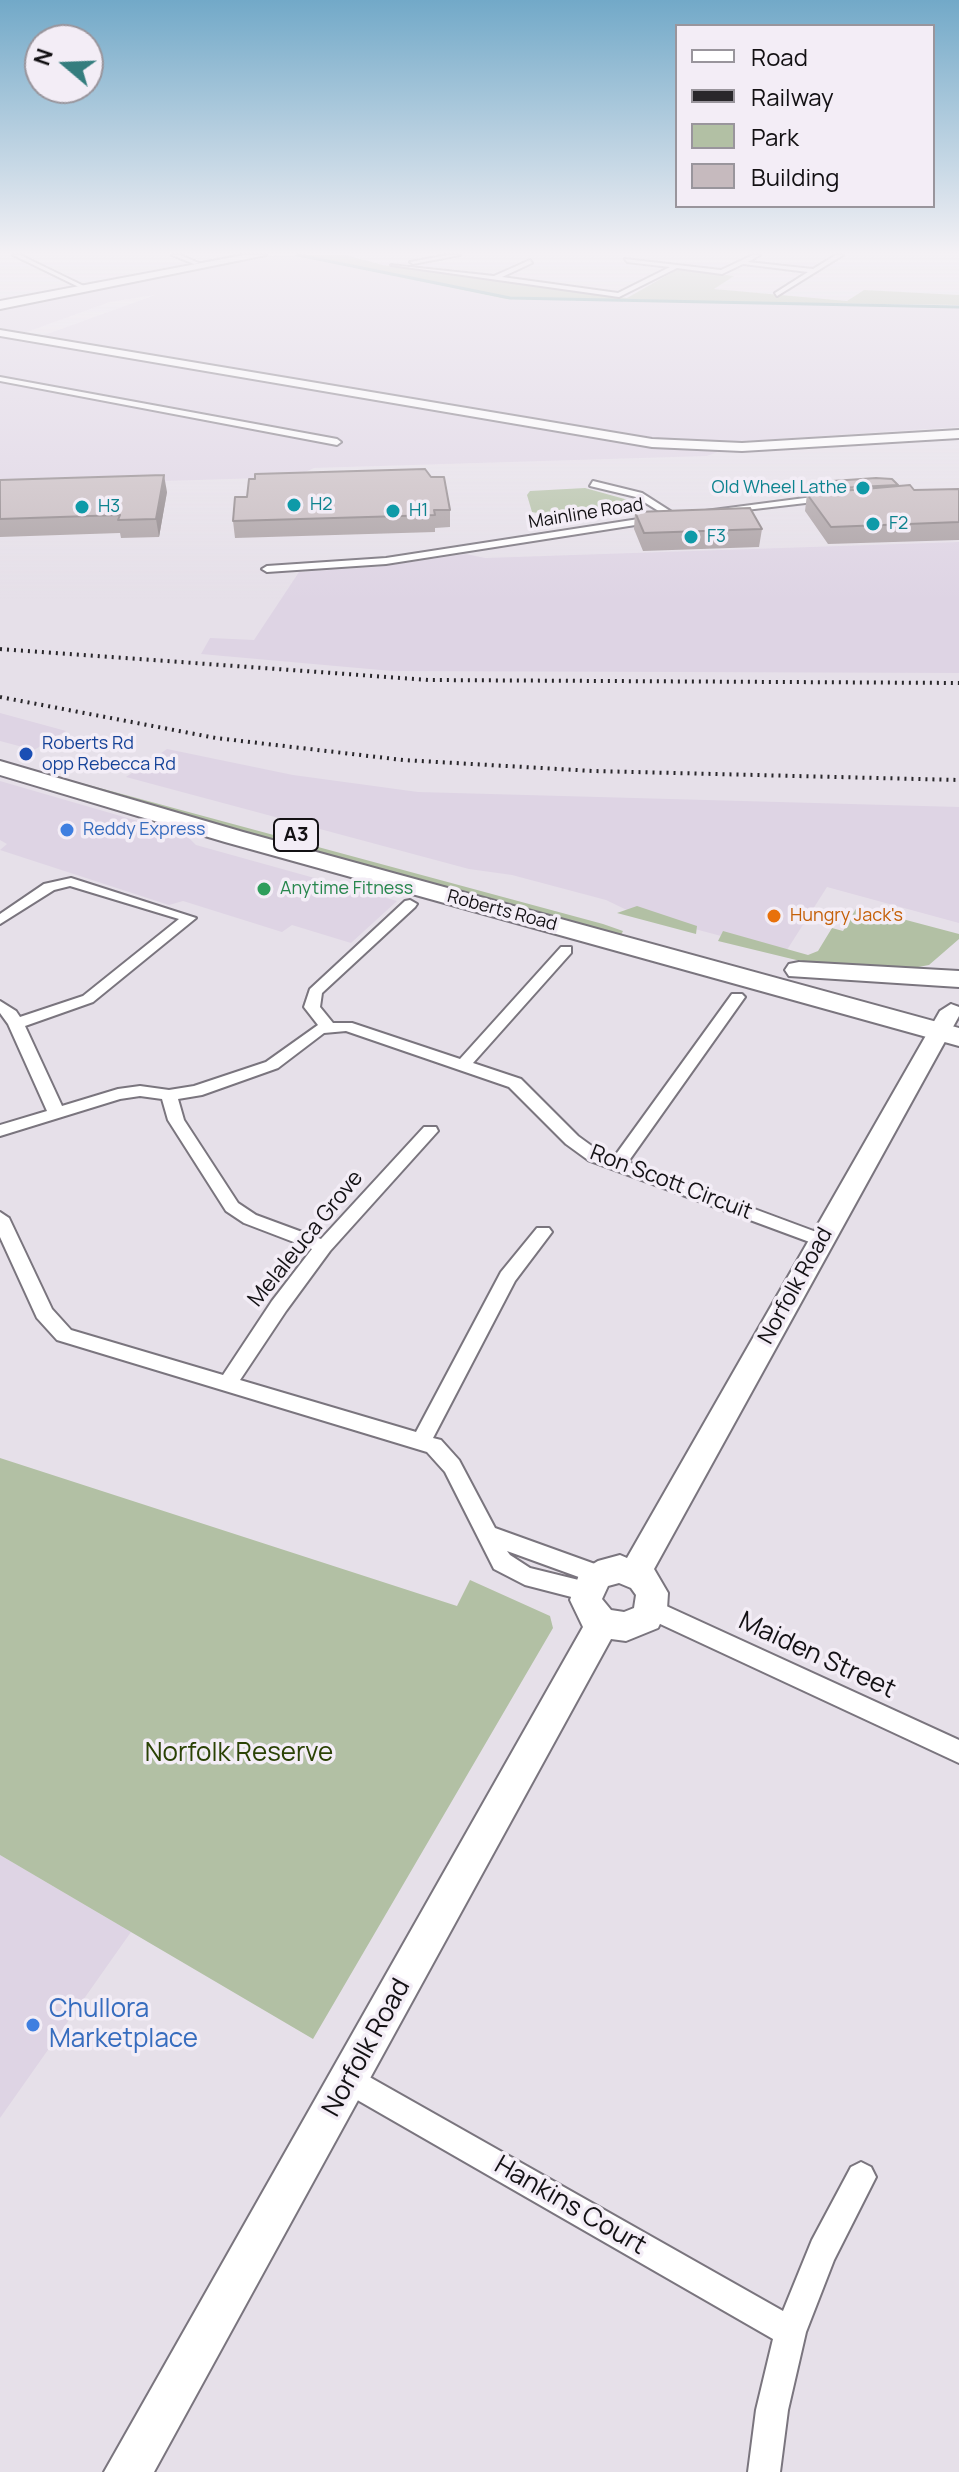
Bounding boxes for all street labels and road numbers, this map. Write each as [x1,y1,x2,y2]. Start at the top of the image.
street label: Mainline Road [527,494,645,534]
road number: A3 [274,819,318,851]
street label: Roberts Road [445,886,559,936]
street label: Ron Scott Circuit [586,1140,756,1226]
street label: Melaleuca Grove [243,1165,369,1313]
street label: Norfolk Road [753,1223,839,1349]
street label: Maiden Street [734,1606,900,1706]
street label: Norfolk Road [316,1974,418,2122]
street label: Hankins Court [489,2150,651,2262]

